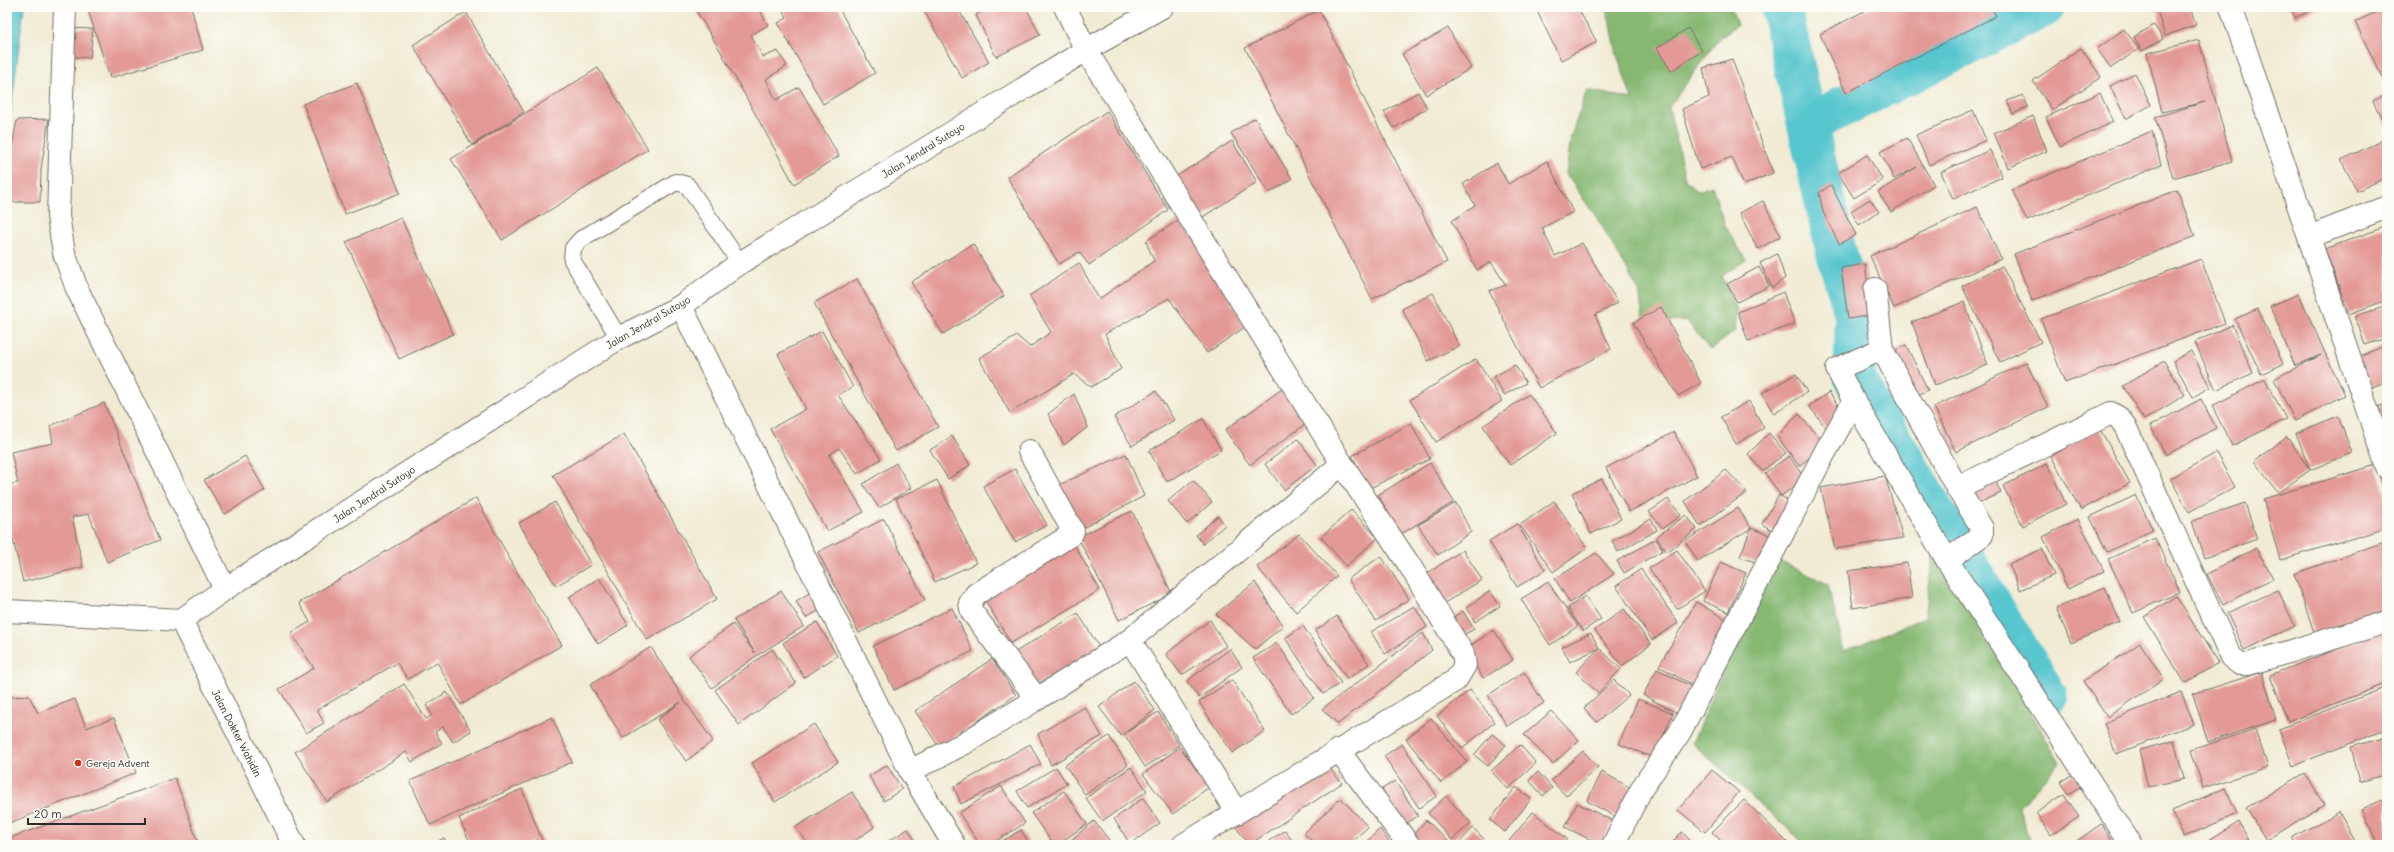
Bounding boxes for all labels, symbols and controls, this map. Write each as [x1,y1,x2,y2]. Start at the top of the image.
street label: Jalan Jendral Sutoyo [880,120,967,181]
street label: Jalan Jendral Sutoyo [604,293,693,352]
street label: Jalan Jendral Sutoyo [331,463,418,526]
street label: Jalan Dokter Wahidin [209,687,264,779]
place label: Gereja Advent [86,757,150,770]
marker: Gereja Advent [73,758,83,768]
scale bar [28,800,145,826]
text: 20 m [34,806,62,821]

